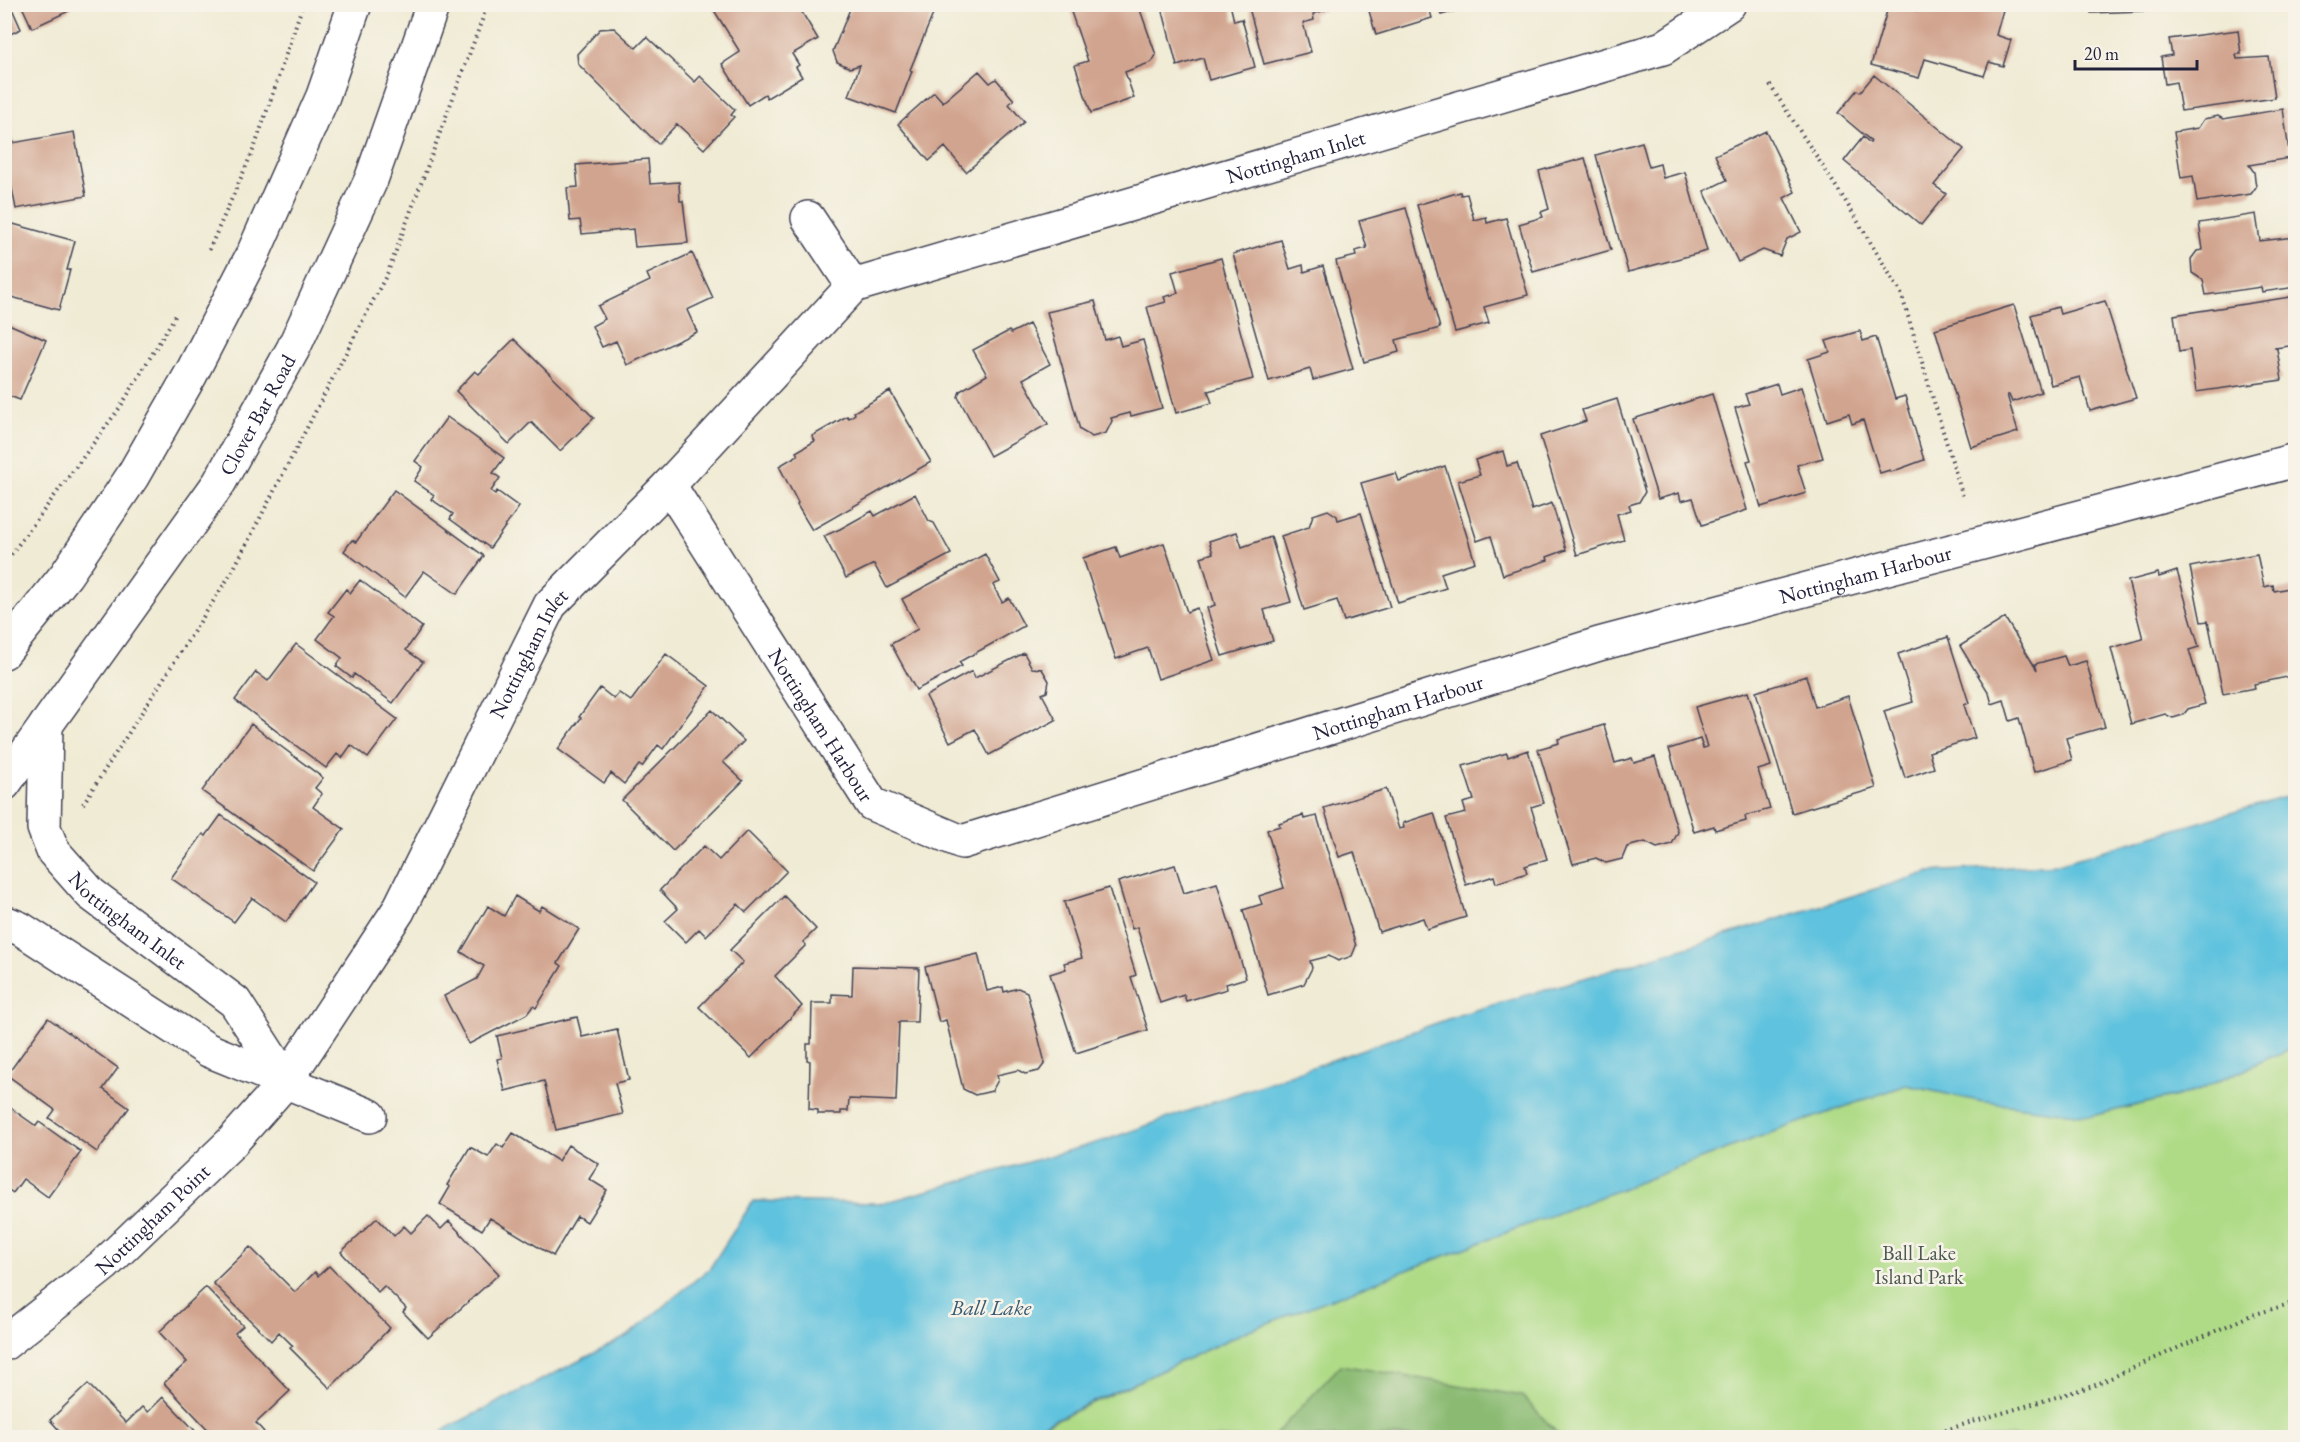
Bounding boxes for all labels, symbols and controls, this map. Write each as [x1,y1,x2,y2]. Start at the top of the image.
scale bar [2075,33,2196,71]
text: 20 m [2084,42,2119,65]
street label: Nottingham Inlet [1223,123,1369,189]
street label: Clover Bar Road [213,349,301,480]
street label: Nottingham Harbour [1776,538,1954,609]
street label: Nottingham Inlet [483,582,573,722]
street label: Nottingham Harbour [763,643,880,807]
street label: Nottingham Harbour [1309,667,1486,746]
street label: Nottingham Inlet [63,865,193,975]
street label: Nottingham Point [89,1157,215,1280]
park label: Ball Lake Island Park [1874,1239,1965,1290]
water label: Ball Lake [950,1293,1032,1322]

